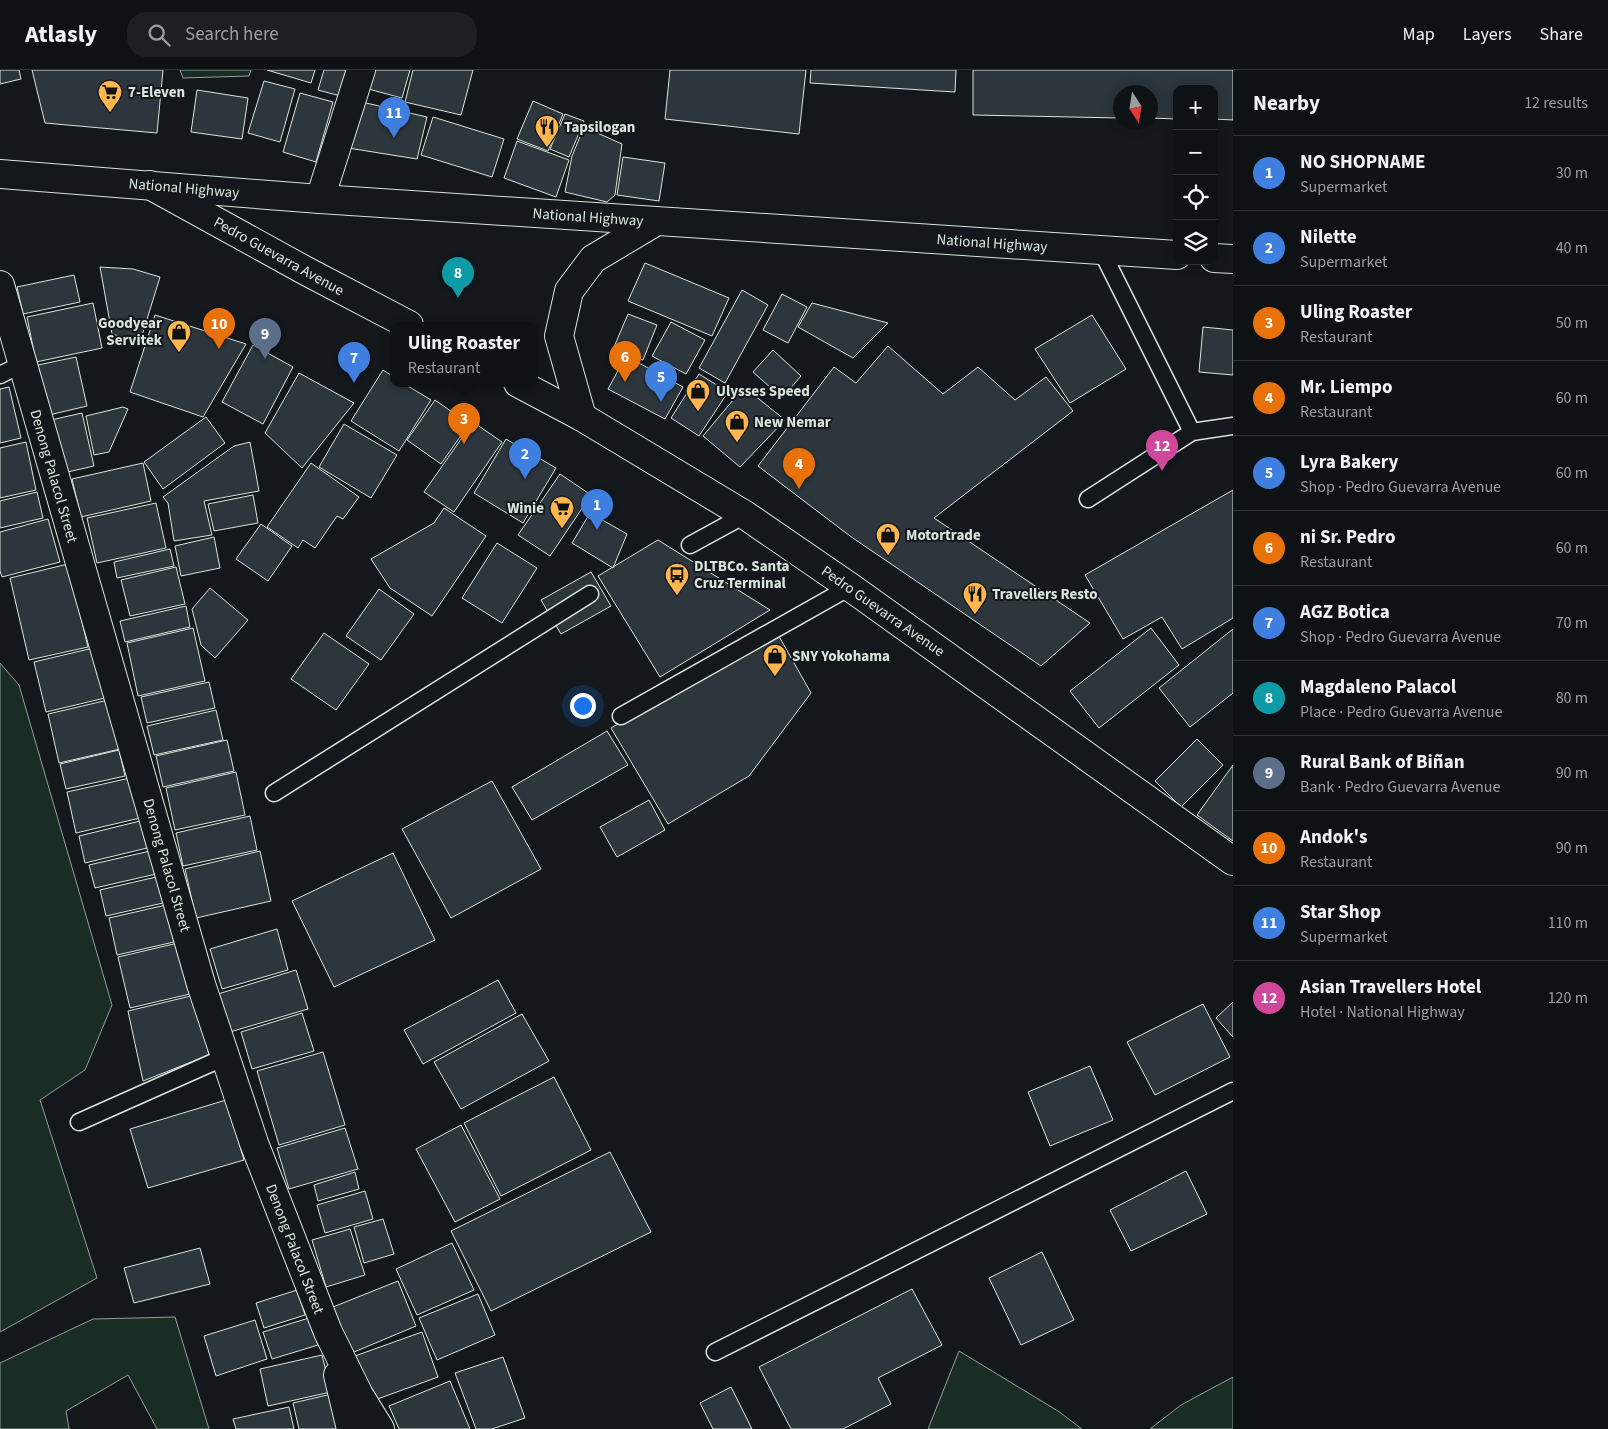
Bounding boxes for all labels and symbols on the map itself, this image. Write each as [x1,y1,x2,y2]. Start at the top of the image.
supermarket icon: 7-Eleven [97,79,123,113]
place label: 7-Eleven [128,82,185,103]
north arrow [1113,85,1158,130]
pin: 11 [378,97,410,138]
restaurant icon: Tapsilogan [534,114,560,148]
place label: Tapsilogan [564,117,635,138]
street label: National Highway [128,173,240,204]
street label: National Highway [532,203,644,232]
street label: Pedro Guevarra Avenue [210,212,348,301]
street label: National Highway [936,229,1048,258]
pin: 8 [442,257,474,298]
pin: 10 [203,308,235,349]
place label: Goodyear Servitek [98,313,163,351]
pin: 9 [249,318,281,359]
shop icon: Goodyear Servitek [166,319,192,353]
pin: 6 [609,341,641,382]
pin: 7 [338,342,370,383]
pin: 5 [645,361,677,402]
shop icon: Ulysses Speed [685,378,711,412]
place label: Ulysses Speed [716,381,810,402]
pin: 3 [448,403,480,444]
street label: Denong Palacol Street [24,407,83,545]
shop icon: New Nemar [724,409,750,443]
place label: New Nemar [754,412,831,433]
pin: 12 [1146,430,1178,471]
pin: 2 [509,438,541,479]
pin: 4 [783,448,815,489]
pin: 1 [581,489,613,530]
supermarket icon: Winie [549,495,575,529]
place label: Winie [507,498,544,519]
shop icon: Motortrade [875,522,901,556]
place label: Motortrade [906,525,981,546]
place label: DLTBCo. Santa Cruz Terminal [694,556,790,594]
street label: Pedro Guevarra Avenue [817,561,949,662]
bus stop icon: DLTBCo. Santa Cruz Terminal [664,562,690,596]
restaurant icon: Travellers Resto [962,581,988,615]
place label: Travellers Resto [992,584,1097,605]
shop icon: SNY Yokohama [762,643,788,677]
place label: SNY Yokohama [792,646,890,667]
your location [570,693,596,719]
street label: Denong Palacol Street [137,796,196,934]
street label: Denong Palacol Street [260,1181,329,1317]

